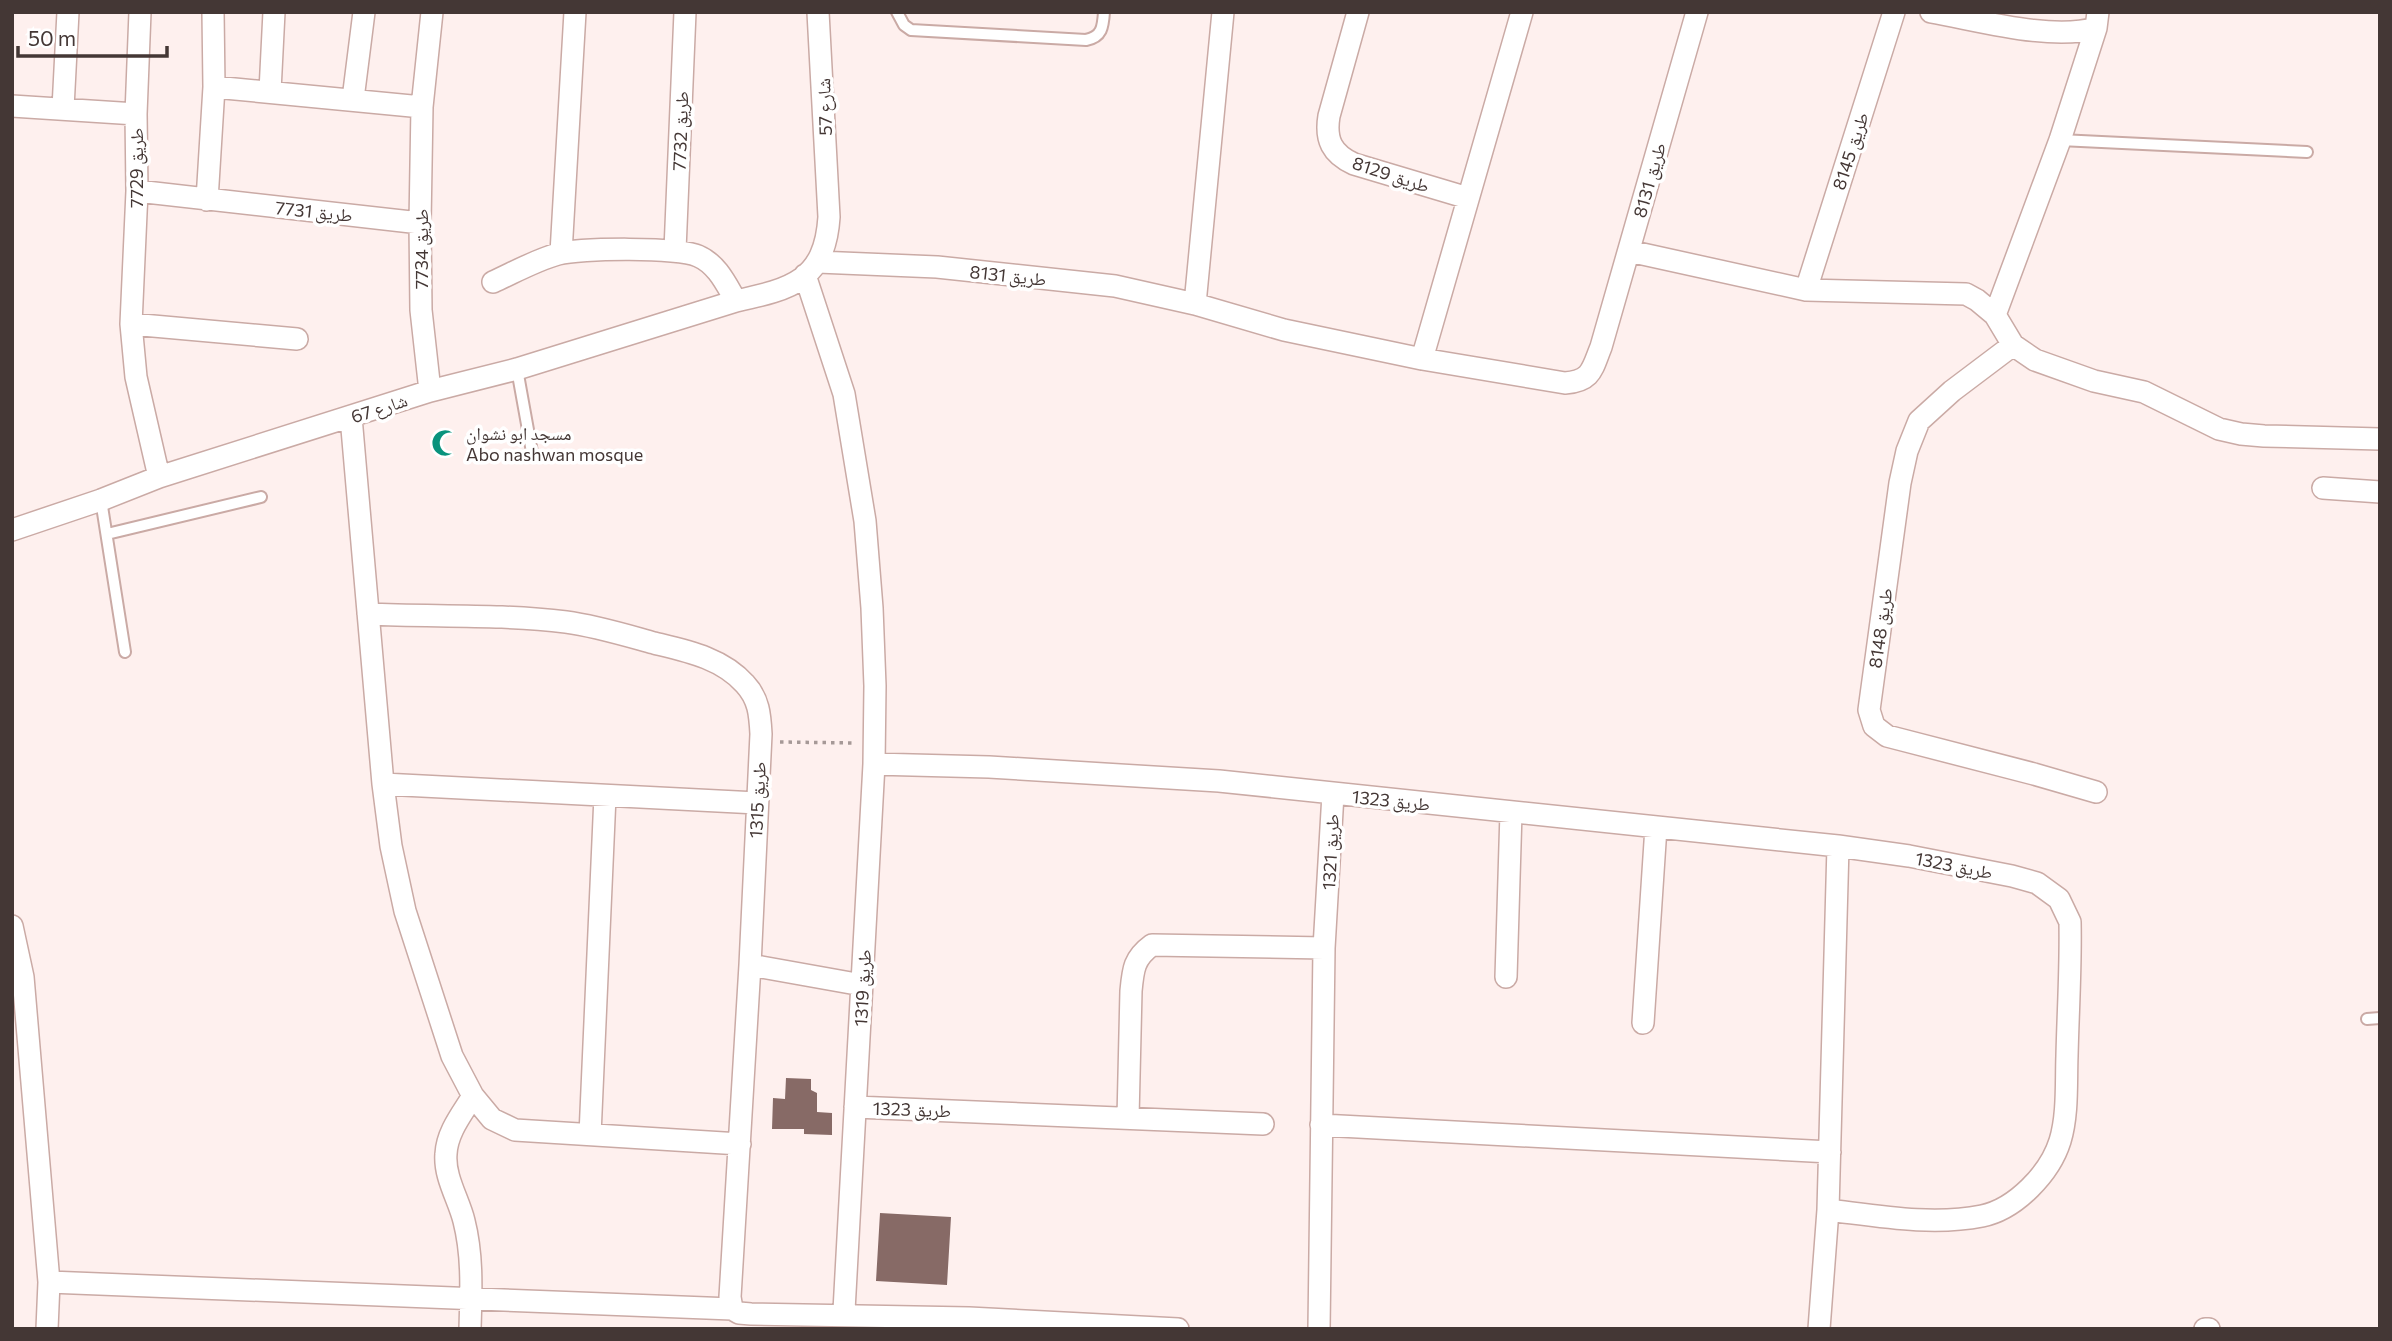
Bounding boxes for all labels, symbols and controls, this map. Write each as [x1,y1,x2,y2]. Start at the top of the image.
scale bar [18,14,166,58]
text: 50 m [28,25,76,50]
street label: شارع 57 [812,78,837,136]
street label: طريق 7732 [668,91,693,171]
street label: طريق 8145 [1827,110,1874,193]
street label: طريق 7729 [125,128,148,208]
street label: طريق 8131 [1628,140,1671,220]
street label: طريق 8129 [1349,151,1432,198]
street label: طريق 7731 [274,196,354,227]
street label: طريق 7734 [410,209,433,289]
street label: طريق 8131 [968,260,1047,291]
street label: شارع 67 [348,389,410,428]
place label: مسجد ابو نشوان Abo nashwan mosque [466,422,643,465]
mosque icon: مسجد ابو نشوان Abo nashwan mosque [430,428,460,458]
street label: طريق 8148 [1863,587,1897,670]
street label: طريق 1315 [744,761,771,839]
street label: طريق 1323 [1351,785,1431,816]
street label: طريق 1321 [1317,814,1344,891]
street label: طريق 1323 [1913,847,1995,884]
street label: طريق 1319 [849,949,876,1027]
street label: طريق 1323 [872,1097,952,1122]

